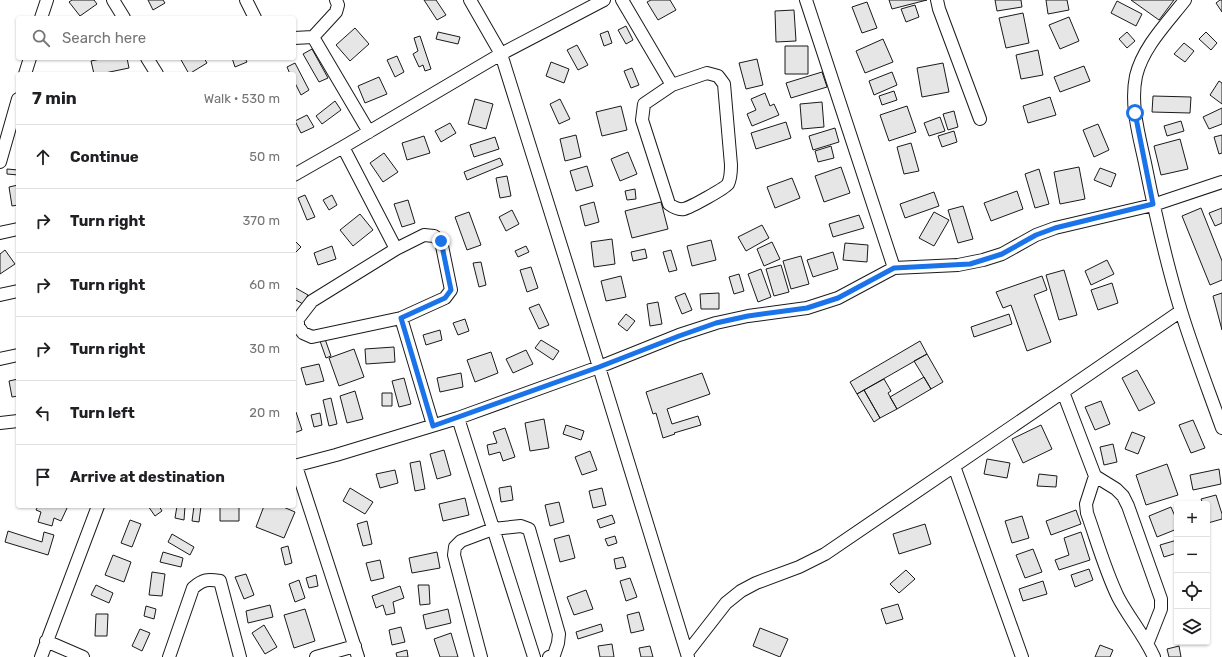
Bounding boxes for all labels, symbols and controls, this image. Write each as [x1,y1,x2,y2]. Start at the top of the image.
search box [16,16,296,60]
icon: search [30,27,52,49]
text: Search here [62,29,146,47]
text: 7 min [32,88,77,108]
text: Walk · 530 m [204,91,280,106]
route start [1126,104,1144,122]
icon: ahead [32,146,54,168]
text: Continue [70,148,139,166]
text: 50 m [249,149,280,164]
icon: right [32,210,54,232]
text: Turn right [70,212,145,230]
text: 370 m [243,213,280,228]
route end [432,232,450,250]
icon: right [32,274,54,296]
text: Turn right [70,276,145,294]
text: 60 m [249,277,280,292]
icon: right [32,338,54,360]
text: Turn right [70,340,145,358]
text: 30 m [249,341,280,356]
icon: left [32,402,54,424]
text: Turn left [70,404,135,422]
text: 20 m [249,405,280,420]
icon: arrive [32,466,54,488]
text: Arrive at destination [70,468,225,486]
map controls [1174,501,1210,645]
button: + [1174,501,1210,537]
button: − [1174,537,1210,573]
button: locate [1174,573,1210,609]
button: layers [1174,609,1210,645]

